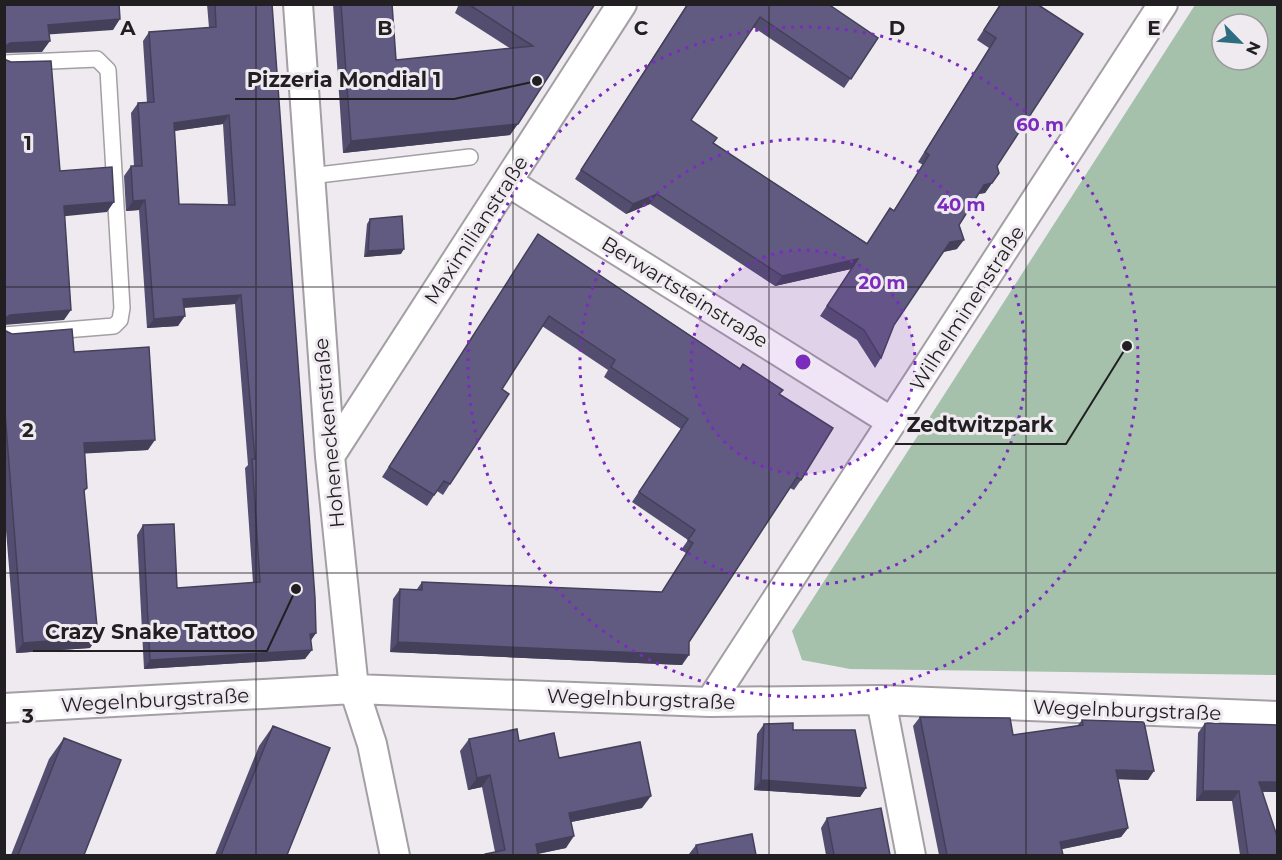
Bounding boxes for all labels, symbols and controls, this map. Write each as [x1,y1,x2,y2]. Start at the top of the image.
north arrow [1210,12,1270,72]
text: A [119,16,136,40]
text: B [377,16,393,40]
text: C [634,16,649,40]
text: D [889,16,905,40]
text: E [1147,16,1161,40]
text: N [1242,38,1264,58]
callout: Pizzeria Mondial 1 [235,60,454,99]
text: Pizzeria Mondial 1 [247,67,441,92]
text: 60 m [1016,114,1064,136]
text: 1 [24,131,32,155]
street label: Maximilianstraße [419,151,533,309]
text: 40 m [937,194,985,216]
street label: Wilhelminenstraße [905,221,1029,395]
street label: Berwartsteinstraße [597,231,773,353]
text: 20 m [859,272,905,294]
street label: Hoheneckenstraße [309,337,349,529]
centre of rings [793,352,813,372]
callout: Zedtwitzpark [895,405,1066,444]
text: Zedtwitzpark [906,412,1054,437]
text: 2 [22,418,34,442]
callout: Crazy Snake Tattoo [33,612,267,651]
text: Crazy Snake Tattoo [45,619,255,644]
street label: Wegelnburgstraße [60,683,250,717]
street label: Wegelnburgstraße [546,684,736,714]
street label: Wegelnburgstraße [1032,695,1222,725]
text: 3 [21,704,34,728]

